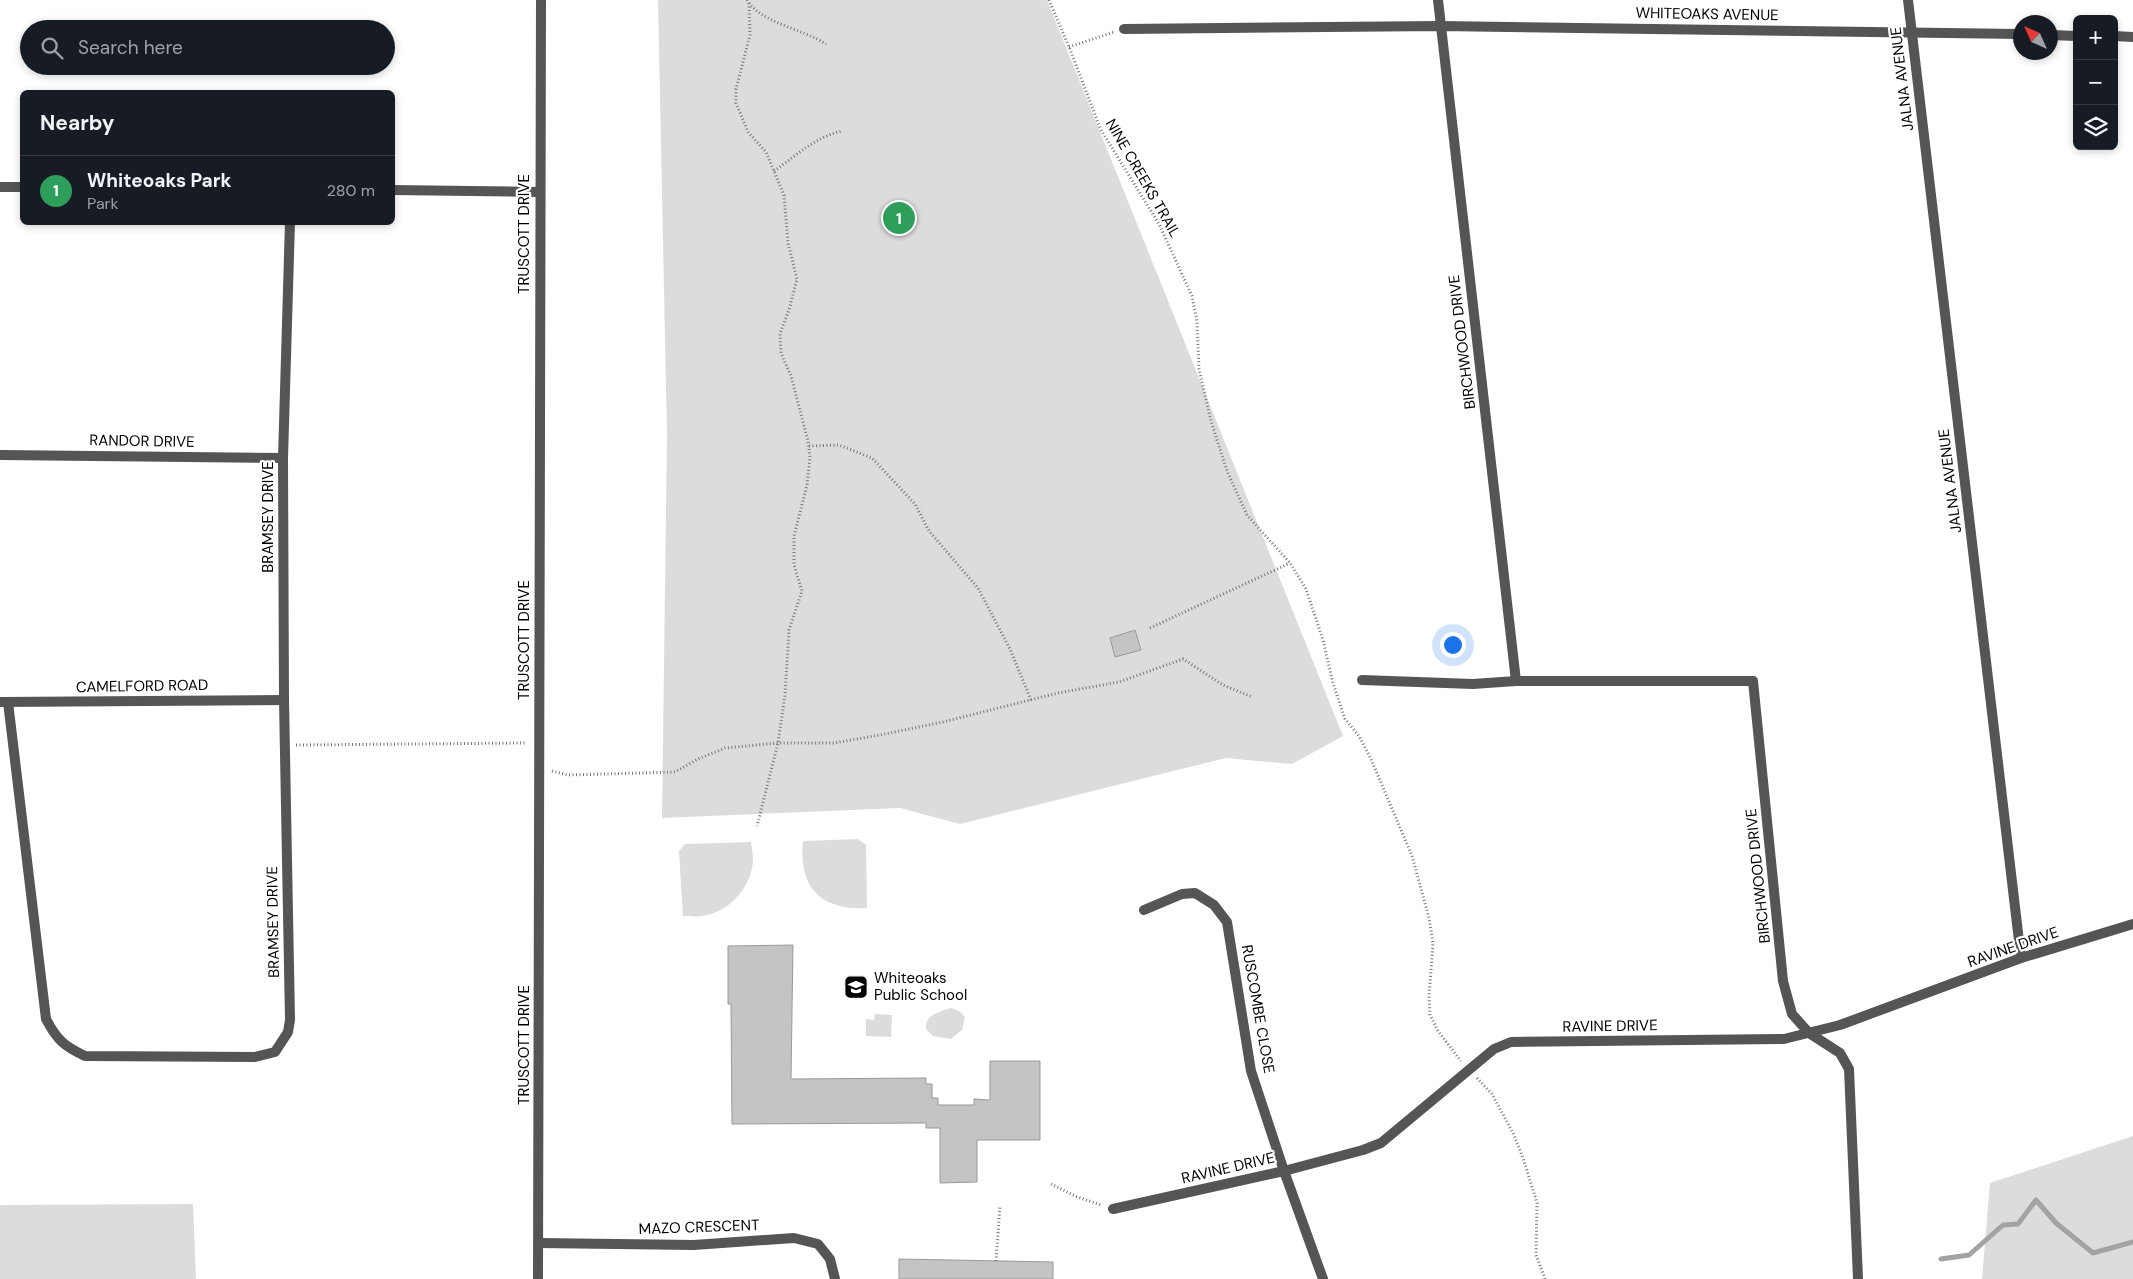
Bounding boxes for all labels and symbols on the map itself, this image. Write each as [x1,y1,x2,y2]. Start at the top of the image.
street label: WHITEOAKS AVENUE [1635,3,1779,25]
north arrow [2013,15,2058,60]
street label: JALNA AVENUE [1886,26,1918,132]
street label: NINE CREEKS TRAIL [1101,115,1185,241]
street label: TRUSCOTT DRIVE [514,174,534,294]
pin: 1 [883,199,915,237]
street label: BIRCHWOOD DRIVE [1444,274,1480,410]
street label: JALNA AVENUE [1934,428,1966,534]
street label: RANDOR DRIVE [89,430,195,452]
street label: BRAMSEY DRIVE [258,461,278,573]
street label: TRUSCOTT DRIVE [514,580,534,700]
your location [1440,632,1466,658]
street label: CAMELFORD ROAD [76,675,208,697]
street label: BIRCHWOOD DRIVE [1741,808,1775,944]
street label: BRAMSEY DRIVE [262,866,284,978]
street label: RAVINE DRIVE [1965,922,2061,972]
street label: RUSCOMBE CLOSE [1237,943,1279,1075]
place label: Whiteoaks Public School [874,968,967,1005]
school or university icon: Whiteoaks Public School [843,974,869,1000]
street label: TRUSCOTT DRIVE [514,985,534,1105]
street label: RAVINE DRIVE [1562,1015,1658,1037]
street label: RAVINE DRIVE [1179,1148,1277,1188]
street label: MAZO CRESCENT [638,1215,760,1239]

